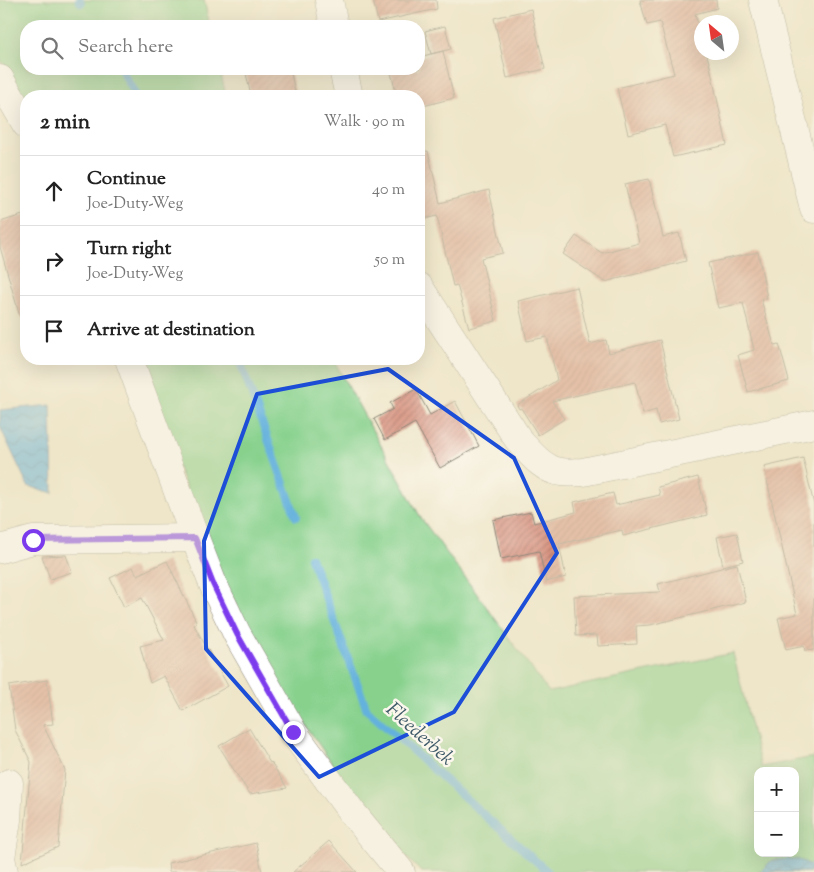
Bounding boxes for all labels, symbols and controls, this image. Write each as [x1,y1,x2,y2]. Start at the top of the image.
north arrow [694,15,739,60]
search box [20,20,425,75]
icon: search [38,34,66,62]
text: Search here [78,34,173,61]
text: 2 min [40,108,90,138]
text: Walk · 90 m [324,111,405,134]
text: Continue [87,166,166,193]
icon: ahead [40,177,68,205]
text: 40 m [372,179,405,202]
text: Joe-Duty-Weg [87,193,183,216]
text: Turn right [87,236,171,263]
icon: right [40,247,68,275]
text: 50 m [374,249,405,272]
text: Joe-Duty-Weg [87,263,183,286]
icon: arrive [40,317,68,345]
text: Arrive at destination [87,317,255,344]
route start [22,529,45,552]
water label: Fleederbek [378,696,460,774]
route end [282,721,305,744]
map controls [754,767,799,857]
button: + [754,767,799,812]
button: − [754,812,799,857]

